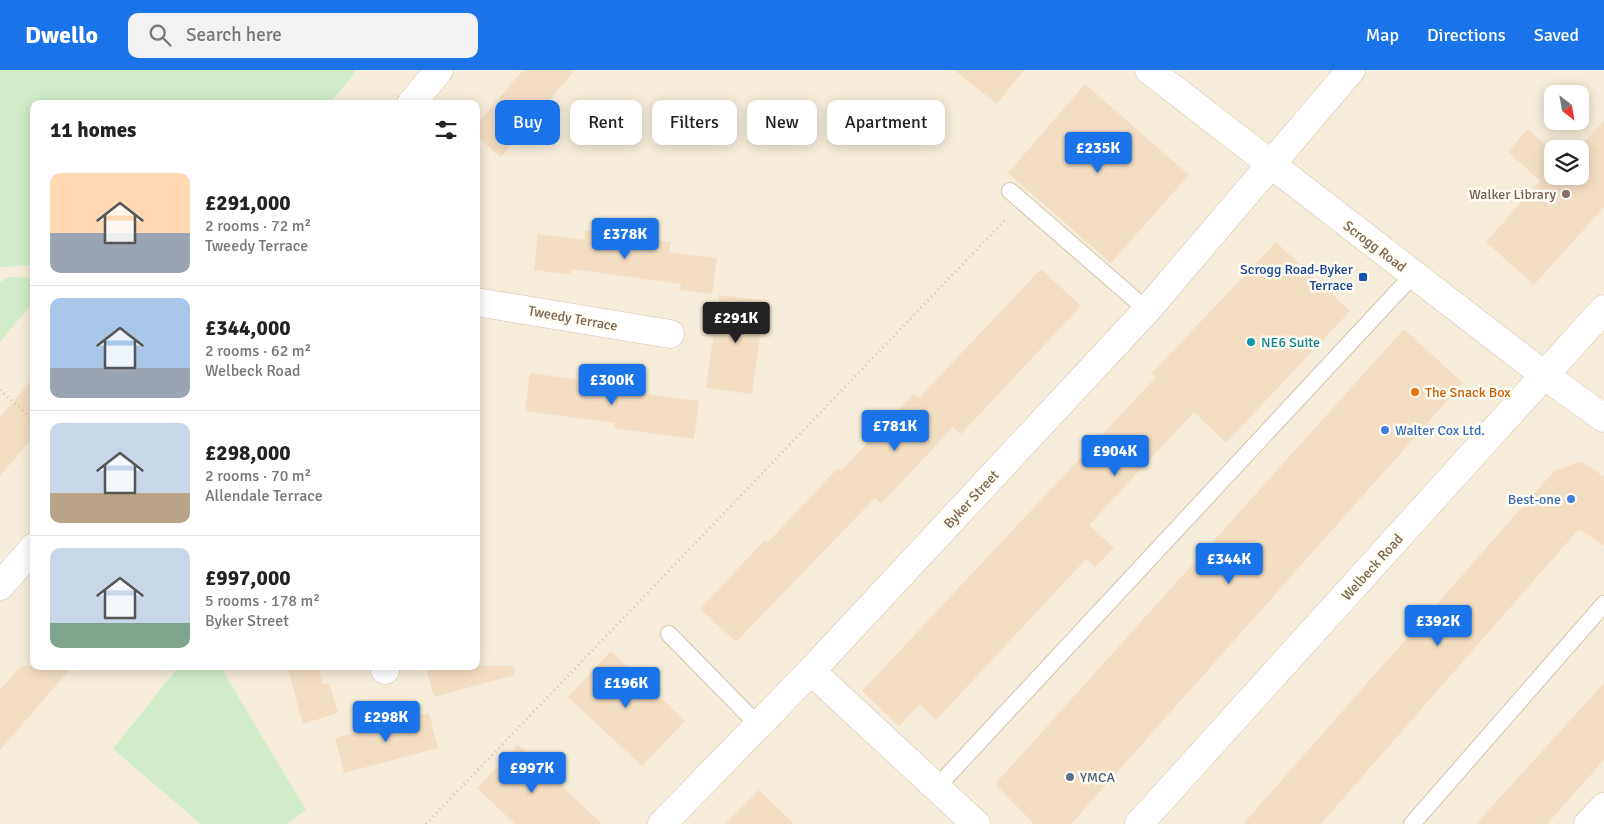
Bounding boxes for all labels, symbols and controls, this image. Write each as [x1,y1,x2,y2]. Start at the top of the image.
search box [128,13,478,58]
text: Dwello [25,20,98,50]
icon: search [146,21,174,49]
text: Search here [186,23,282,47]
text: Map [1366,24,1399,46]
text: Directions [1427,24,1506,46]
text: Saved [1534,24,1579,46]
north arrow [1544,85,1589,130]
map controls [1544,85,1589,185]
chip: Buy [495,100,560,145]
chip: Rent [570,100,642,145]
chip: Filters [652,100,737,145]
chip: New [747,100,817,145]
chip: Apartment [827,100,945,145]
icon: filters [432,116,460,144]
text: 11 homes [50,117,136,143]
pin: £235K [1063,132,1133,174]
text: £235K [1076,138,1120,158]
button: layers [1544,140,1589,185]
place label: Walker Library [1469,186,1556,203]
marker: Walker Library [1560,188,1572,200]
text: £291,000 [205,190,291,216]
icon: home [90,193,150,253]
text: 2 rooms · 72 m² [205,216,311,236]
street label: Scrogg Road [1340,217,1410,276]
pin: £378K [590,218,660,260]
text: £378K [603,224,647,244]
text: Tweedy Terrace [205,236,308,256]
place label: Scrogg Road-Byker Terrace [1240,261,1354,294]
marker: Scrogg Road-Byker Terrace [1357,271,1369,283]
street label: Tweedy Terrace [527,302,619,335]
pin: £291K [701,302,771,344]
text: £291K [714,308,758,328]
text: £344,000 [205,315,291,341]
icon: home [90,318,150,378]
place label: NE6 Suite [1261,334,1320,351]
marker: NE6 Suite [1245,336,1257,348]
text: 2 rooms · 62 m² [205,341,311,361]
text: Welbeck Road [205,361,300,381]
pin: £300K [577,364,647,406]
text: £300K [590,370,634,390]
place label: The Snack Box [1425,384,1511,401]
marker: The Snack Box [1409,386,1421,398]
pin: £781K [860,410,930,452]
text: £781K [873,416,917,436]
place label: Walter Cox Ltd. [1395,422,1485,439]
marker: Walter Cox Ltd. [1379,424,1391,436]
pin: £904K [1080,434,1150,477]
text: £298,000 [205,440,291,466]
text: £904K [1093,441,1137,461]
icon: home [90,443,150,503]
text: 2 rooms · 70 m² [205,466,311,486]
street label: Byker Street [940,467,1003,532]
text: Allendale Terrace [205,486,323,506]
place label: Best-one [1508,491,1561,508]
marker: Best-one [1565,493,1577,505]
street label: Welbeck Road [1338,531,1407,604]
pin: £344K [1194,542,1264,585]
text: £344K [1207,549,1251,569]
text: £997,000 [205,565,291,591]
icon: home [90,568,150,628]
text: 5 rooms · 178 m² [205,591,320,611]
pin: £392K [1403,604,1473,647]
text: Byker Street [205,611,289,631]
text: £392K [1416,611,1460,631]
pin: £196K [591,666,661,709]
text: £196K [604,673,648,693]
pin: £298K [351,700,421,743]
text: £298K [364,707,408,727]
pin: £997K [497,752,567,794]
text: £997K [510,758,554,778]
place label: YMCA [1080,769,1115,786]
marker: YMCA [1064,771,1076,783]

